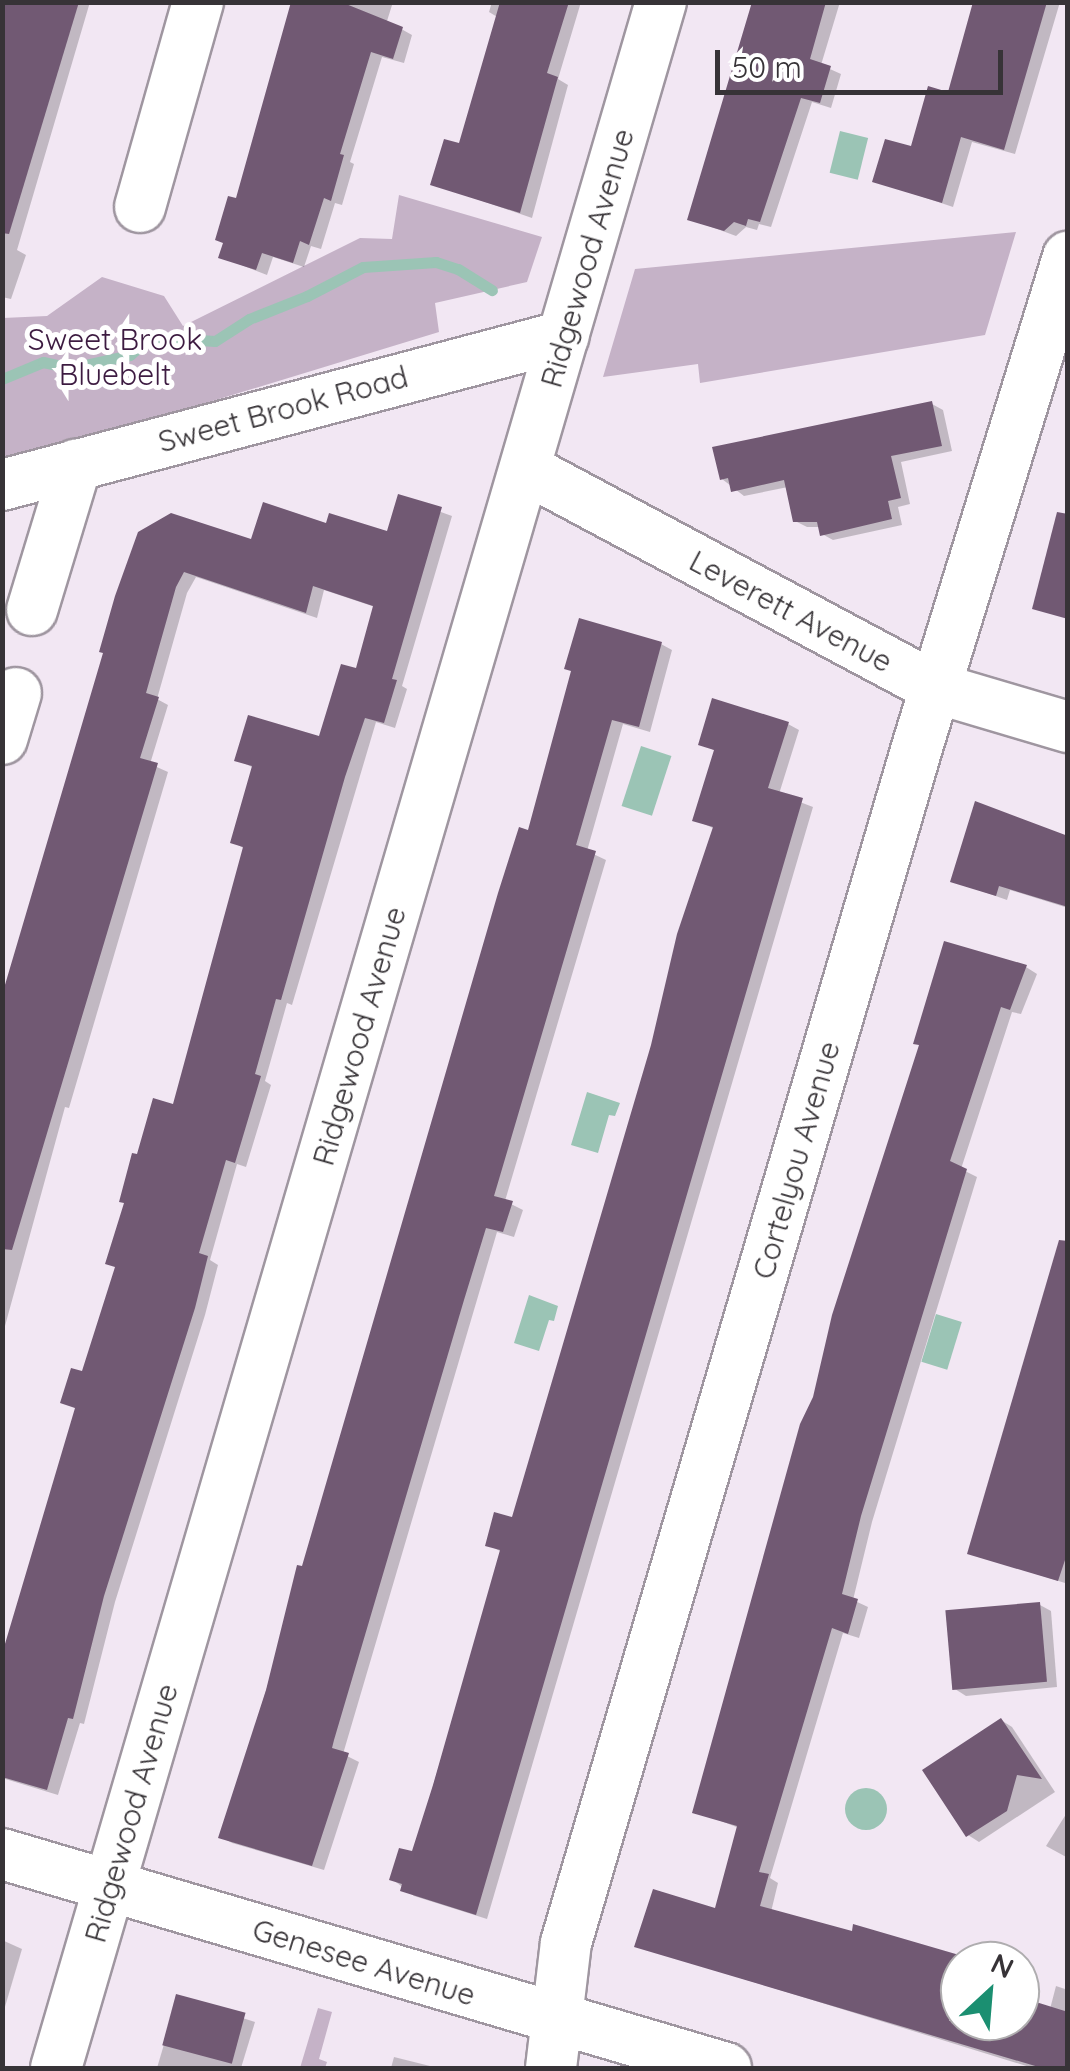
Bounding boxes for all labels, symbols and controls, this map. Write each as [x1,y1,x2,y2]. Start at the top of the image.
scale bar [720,30,1008,92]
text: 50 m [732,48,802,86]
street label: Ridgewood Avenue [533,124,641,392]
park label: Sweet Brook Bluebelt [28,321,202,392]
street label: Sweet Brook Road [154,358,412,460]
street label: Leverett Avenue [683,542,899,680]
street label: Ridgewood Avenue [305,902,413,1170]
street label: Cortelyou Avenue [745,1037,847,1283]
street label: Ridgewood Avenue [77,1679,185,1947]
street label: Genesee Avenue [248,1911,480,2013]
north arrow [940,1941,1040,2041]
text: N [986,1945,1019,1986]

